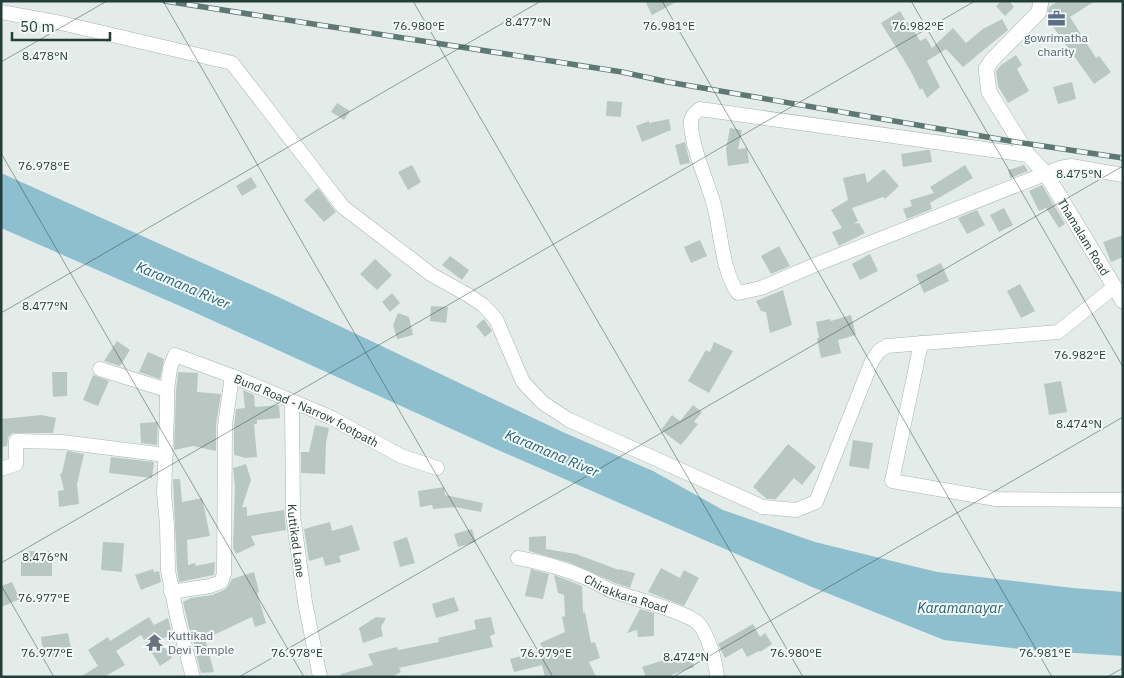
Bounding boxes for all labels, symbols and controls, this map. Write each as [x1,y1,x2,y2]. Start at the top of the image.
office icon: gowrimatha charity [1046,8,1066,28]
scale bar [12,10,110,42]
text: 8.477°N [505,14,551,29]
text: 50 m [20,17,55,36]
text: 76.980°E [393,18,445,33]
text: 76.981°E [643,18,695,33]
text: 76.982°E [892,18,944,33]
place label: gowrimatha charity [1024,30,1089,59]
text: 8.478°N [22,48,68,63]
text: 76.978°E [18,158,70,173]
text: 8.475°N [1056,166,1102,181]
street label: Thamalam Road [1055,195,1113,278]
water label: Karamana River [133,257,233,313]
text: 8.477°N [22,298,68,313]
text: 76.982°E [1054,347,1106,362]
street label: Bund Road - Narrow footpath [232,370,382,450]
text: 8.474°N [1056,416,1102,431]
water label: Karamana River [502,425,602,481]
street label: Kuttikad Lane [285,504,309,579]
text: 8.476°N [22,549,68,564]
street label: Chirakkara Road [582,571,670,616]
text: 76.977°E [18,590,70,605]
water label: Karamanayar [917,599,1004,617]
place label: Kuttikad Devi Temple [168,628,235,657]
temple icon: Kuttikad Devi Temple [144,632,164,652]
text: 76.977°E [21,645,73,660]
text: 76.978°E [271,645,323,660]
text: 76.979°E [520,645,572,660]
text: 76.980°E [770,645,822,660]
text: 76.981°E [1019,645,1071,660]
text: 8.474°N [663,649,709,664]

